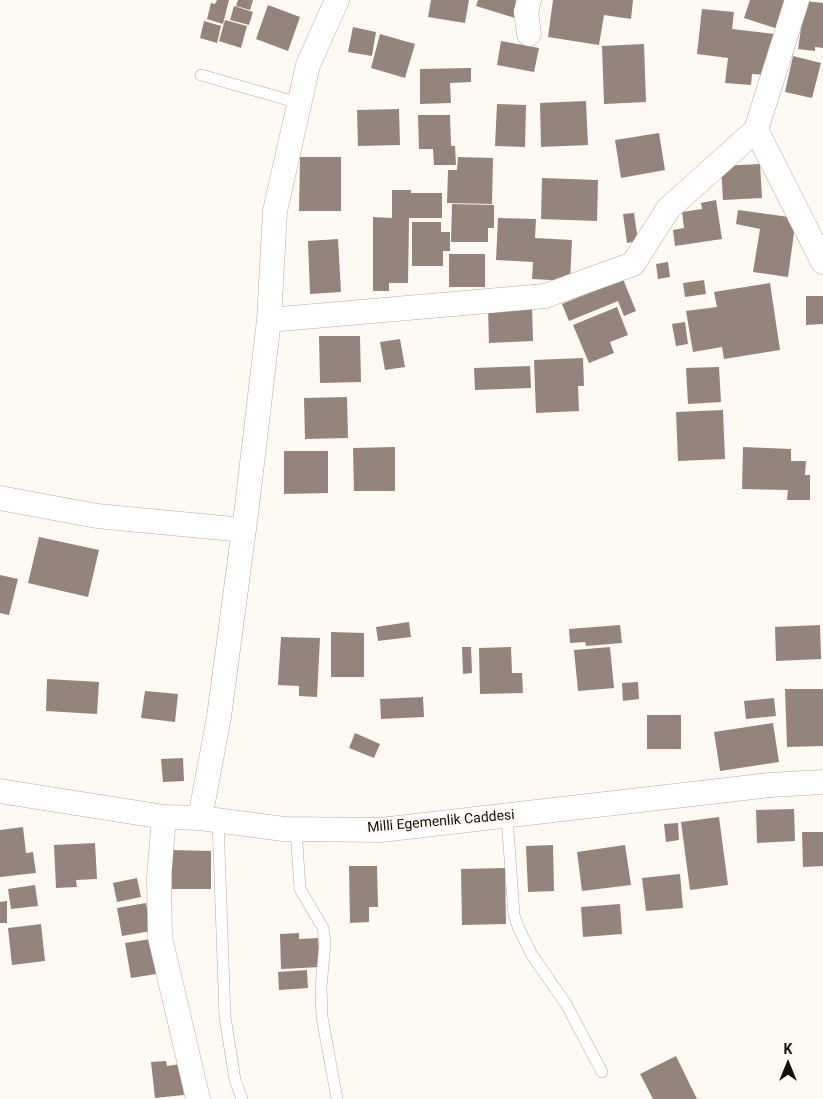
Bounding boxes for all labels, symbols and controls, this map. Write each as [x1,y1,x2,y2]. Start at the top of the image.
street label: Milli Egemenlik Caddesi [367,807,515,837]
north arrow [763,1039,813,1089]
text: K [784,1041,792,1057]

